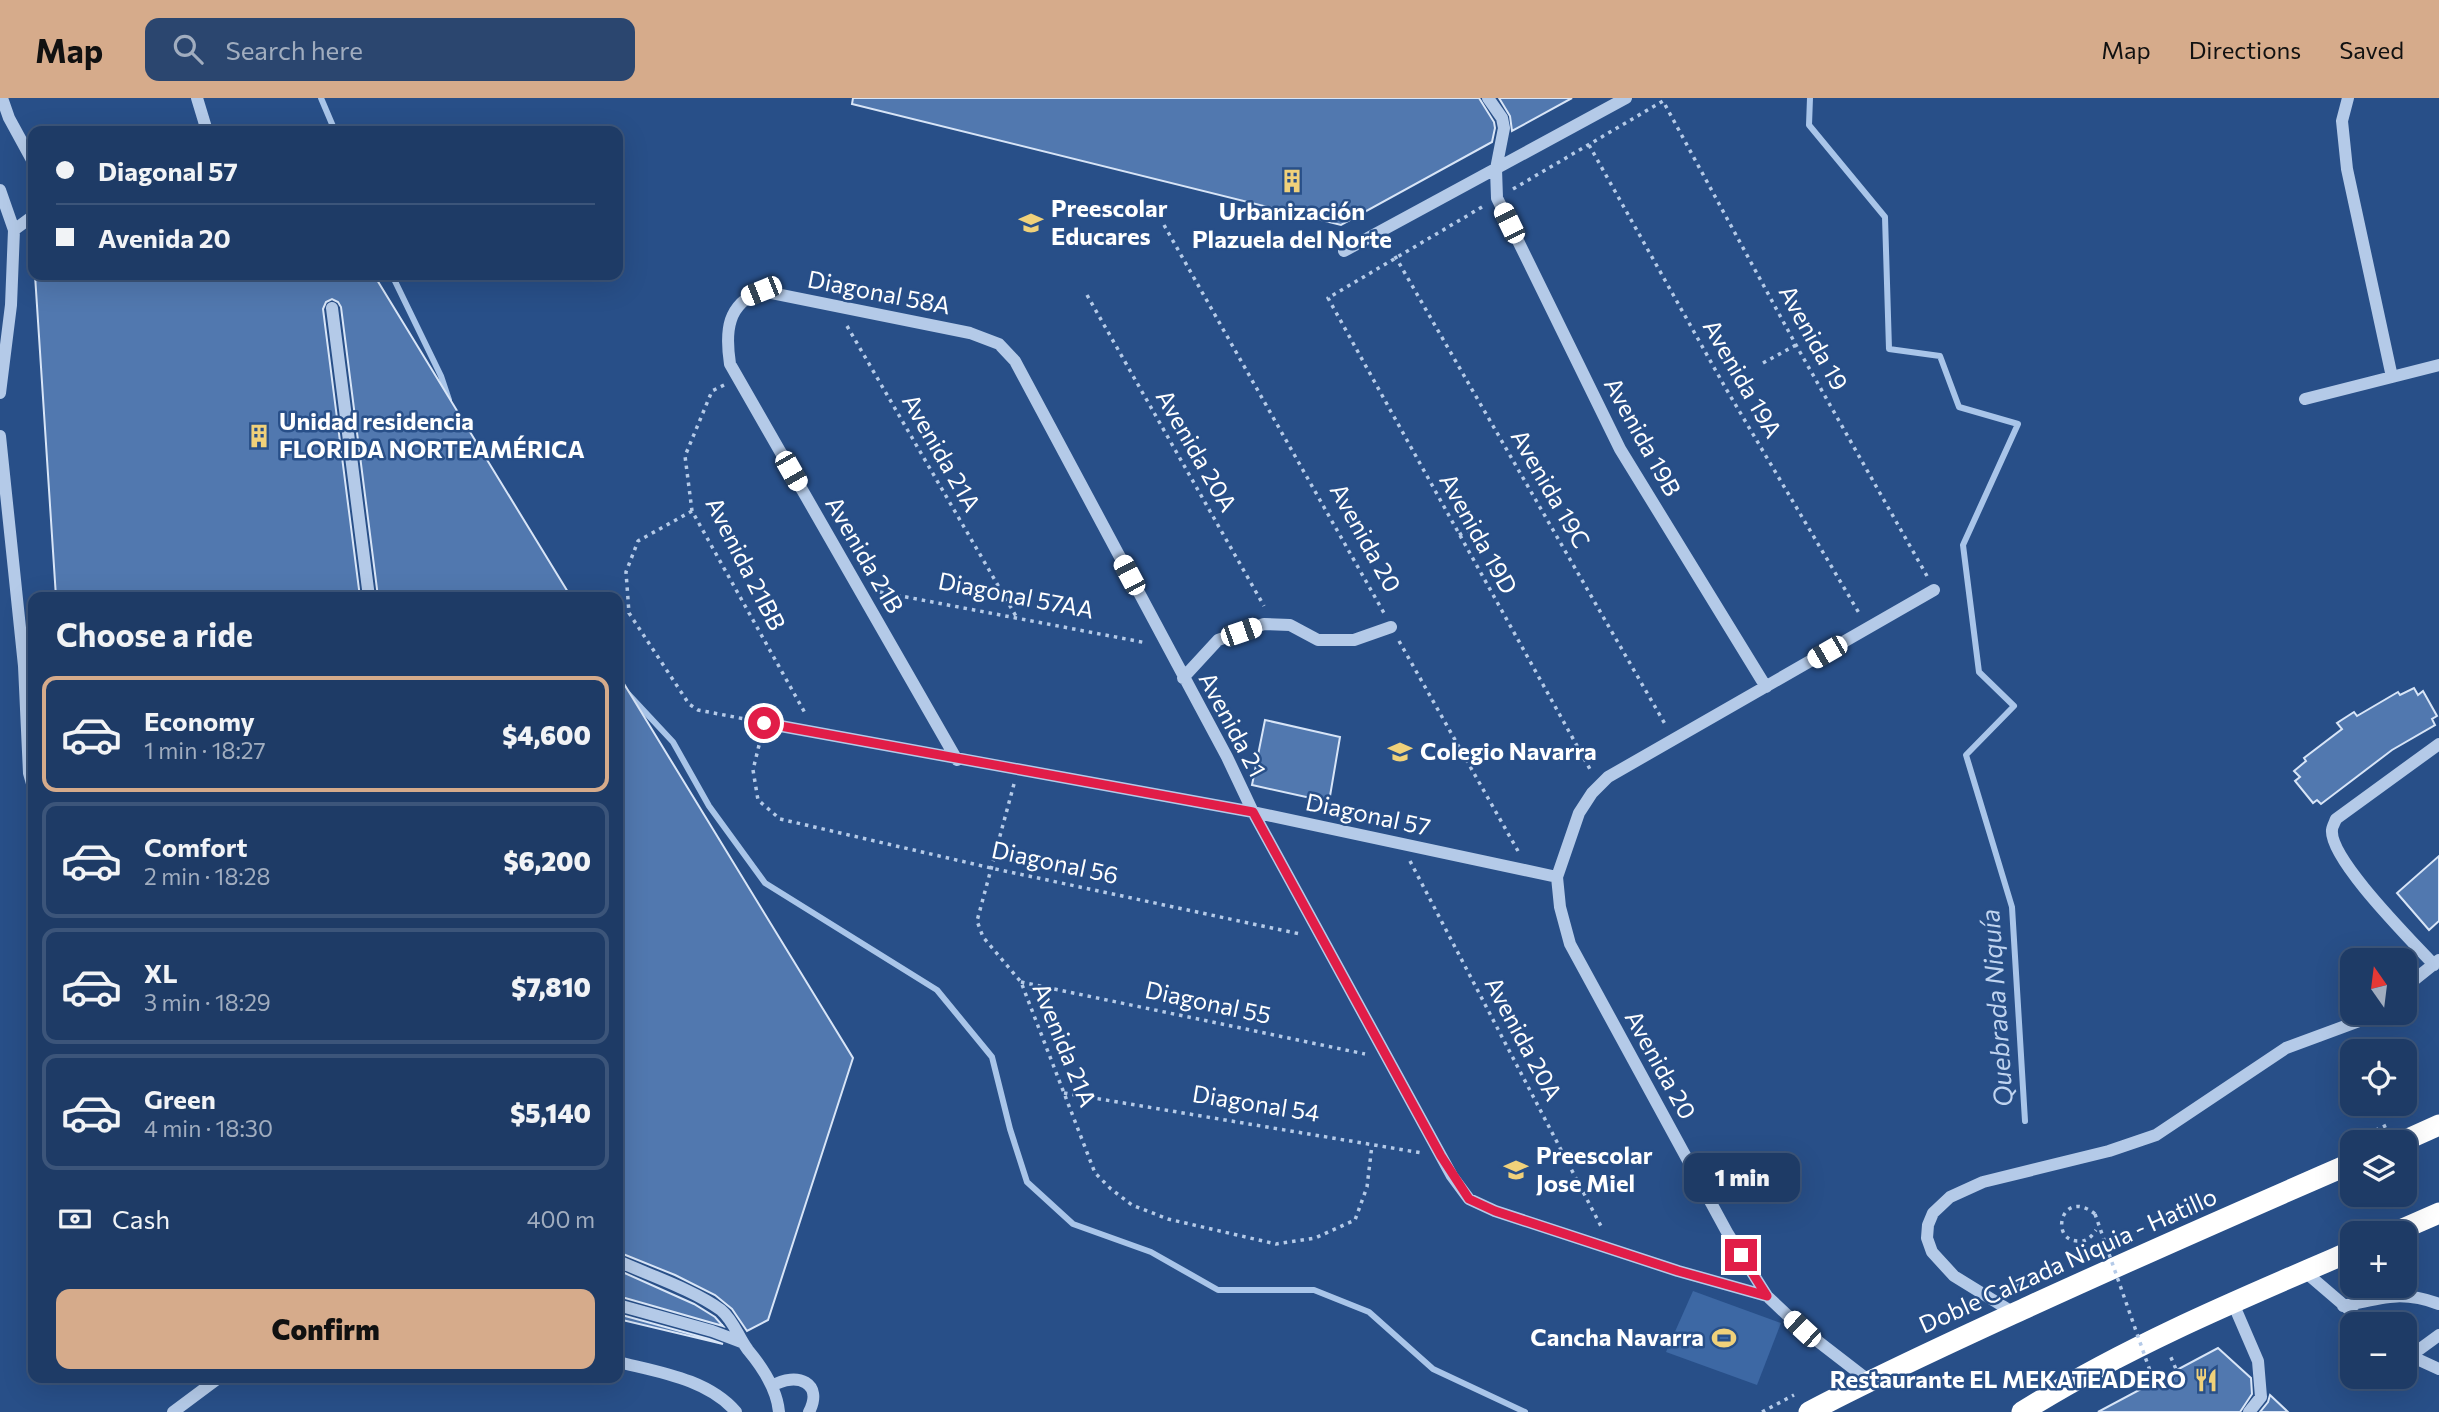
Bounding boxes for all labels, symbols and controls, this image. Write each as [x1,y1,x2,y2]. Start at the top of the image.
search box [145,18,635,81]
text: Map [35,29,103,70]
icon: search [169,30,207,68]
text: Search here [225,34,363,65]
text: Map [2101,35,2151,64]
text: Directions [2189,35,2301,64]
text: Saved [2339,35,2404,64]
text: Diagonal 57 [98,155,238,186]
building icon: Urbanización Plazuela del Norte [1278,167,1306,195]
place label: Preescolar Educares [1051,193,1168,250]
place label: Urbanización Plazuela del Norte [1192,196,1392,253]
car [1491,200,1528,246]
school or university icon: Preescolar Educares [1017,209,1045,237]
text: Avenida 20 [98,222,231,253]
street label: Diagonal 58A [805,263,953,320]
car [738,273,785,309]
street label: Avenida 19 [1774,280,1855,395]
street label: Avenida 19A [1698,314,1789,443]
street label: Avenida 19B [1599,372,1688,501]
street label: Avenida 20A [1151,384,1244,516]
street label: Avenida 21A [897,388,988,516]
place label: Unidad residencia FLORIDA NORTEAMÉRICA [279,406,585,463]
building icon: Unidad residencia FLORIDA NORTEAMÉRICA [245,422,273,450]
street label: Avenida 19C [1506,424,1597,553]
car [772,448,811,494]
street label: Avenida 19D [1434,468,1524,599]
street label: Avenida 20 [1325,478,1408,597]
street label: Avenida 21B [820,491,910,618]
street label: Avenida 21BB [700,492,792,635]
car [1110,552,1149,598]
street label: Diagonal 57AA [936,565,1097,624]
text: Choose a ride [56,614,253,654]
car [1218,615,1265,649]
car [1804,632,1851,672]
street label: Avenida 21 [1194,667,1273,782]
icon: car [60,703,123,766]
text: Economy [144,705,255,736]
route start [748,707,780,739]
text: $4,600 [502,719,591,750]
text: 1 min · 18:27 [144,736,266,764]
place label: Colegio Navarra [1420,736,1597,765]
school or university icon: Colegio Navarra [1386,738,1414,766]
street label: Diagonal 57 [1303,786,1433,841]
icon: car [60,829,123,892]
text: Comfort [144,831,247,862]
street label: Diagonal 56 [989,834,1121,889]
text: $6,200 [503,845,591,876]
text: 2 min · 18:28 [144,862,270,890]
water label: Quebrada Niquía [1973,908,2018,1108]
north arrow [2340,948,2417,1026]
map controls [2340,948,2417,1389]
icon: car [60,955,123,1018]
text: XL [144,957,178,988]
text: $7,810 [511,971,591,1002]
street label: Avenida 20A [1480,971,1569,1105]
street label: Diagonal 55 [1143,974,1274,1029]
street label: Avenida 21A [1027,978,1103,1111]
text: 3 min · 18:29 [144,988,271,1016]
street label: Avenida 20 [1620,1005,1703,1124]
button: locate [2340,1039,2417,1116]
street label: Diagonal 54 [1190,1078,1322,1127]
icon: car [60,1081,123,1144]
text: Green [144,1083,216,1114]
text: $5,140 [510,1097,591,1128]
text: 4 min · 18:30 [144,1114,273,1142]
button: layers [2340,1130,2417,1207]
place label: Preescolar Jose Miel [1536,1140,1653,1197]
callout: 1 min [1683,1154,1799,1202]
school or university icon: Preescolar Jose Miel [1502,1156,1530,1184]
text: 1 min [1714,1163,1770,1191]
street label: Doble Calzada Niquia - Hatillo [1914,1181,2221,1339]
icon: cash [56,1200,94,1238]
text: Cash [112,1203,170,1234]
text: 400 m [527,1205,595,1233]
button: + [2340,1221,2417,1298]
route end [1725,1239,1757,1271]
button: Confirm [56,1289,595,1369]
car [1780,1307,1825,1351]
button: − [2340,1312,2417,1389]
place label: Cancha Navarra [1530,1322,1704,1351]
sports icon: Cancha Navarra [1710,1324,1738,1352]
place label: Restaurante EL MEKATEADERO [1830,1364,2186,1393]
restaurant icon: Restaurante EL MEKATEADERO [2192,1366,2220,1394]

